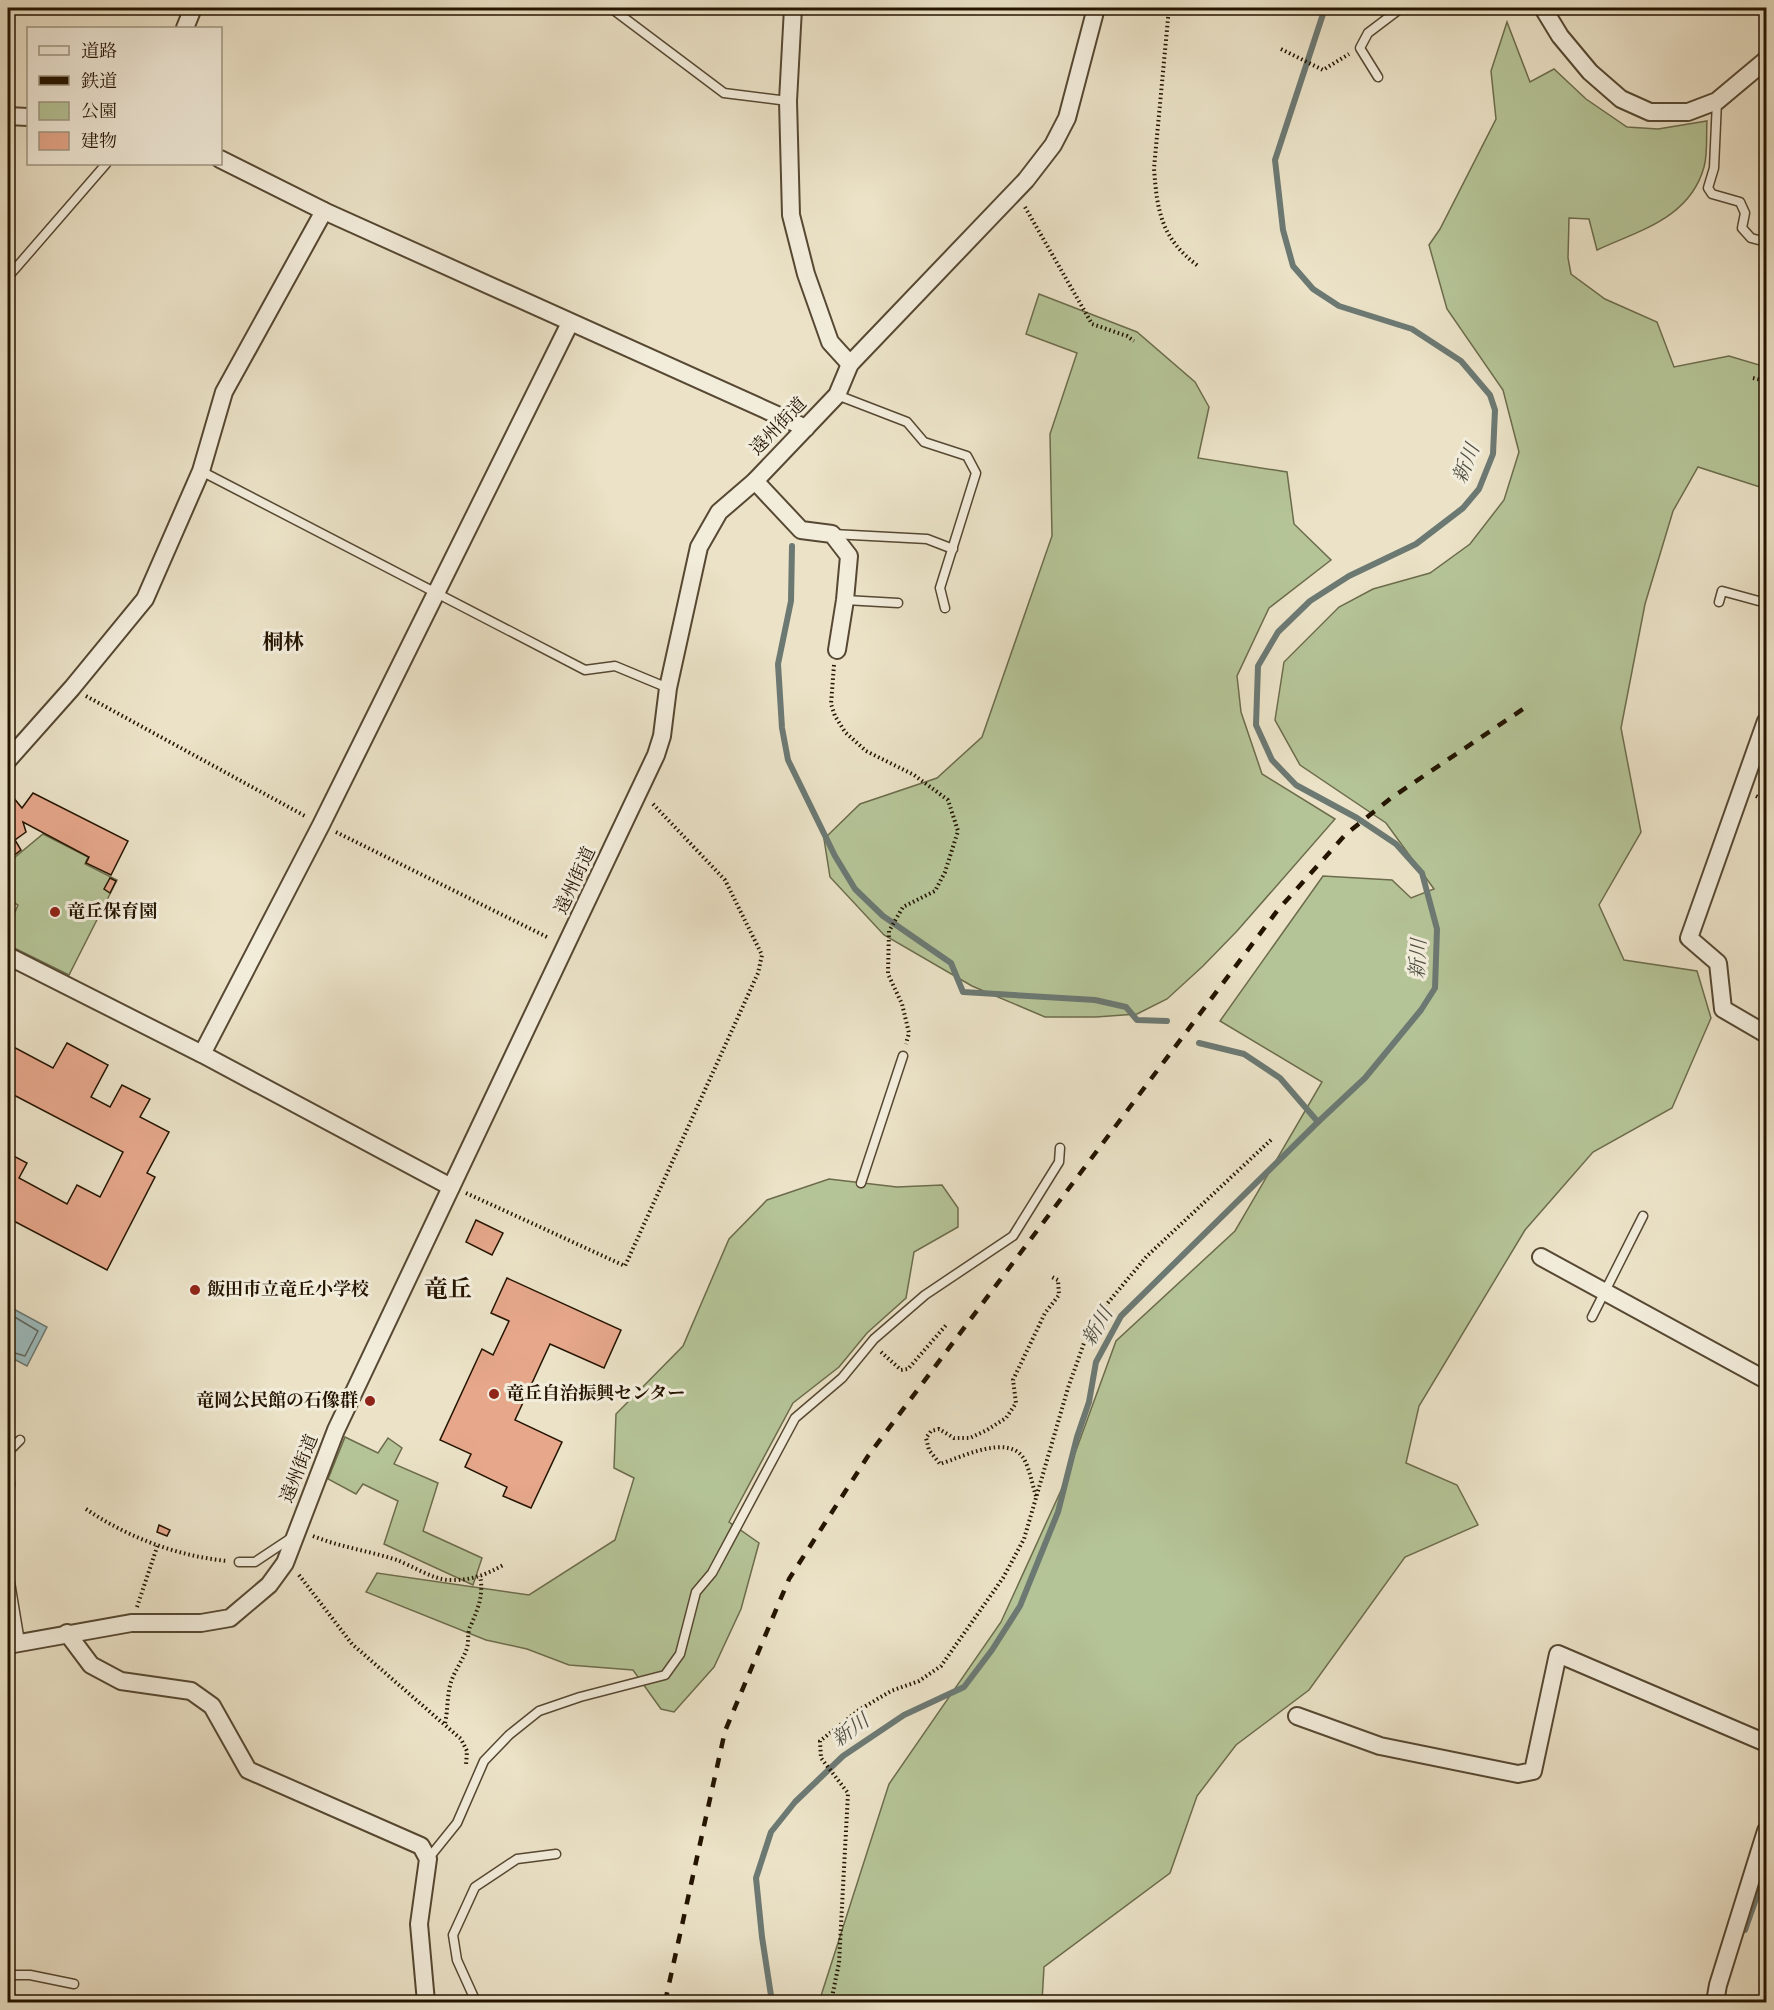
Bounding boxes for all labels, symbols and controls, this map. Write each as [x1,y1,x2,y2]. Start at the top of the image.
legend [27,27,222,165]
text: 道路 [81,41,117,64]
text: 鉄道 [81,71,117,94]
text: 公園 [81,101,117,124]
text: 建物 [81,131,117,154]
street label: 遠州街道 [746,393,812,461]
water label: 新川 [1448,439,1487,487]
district label: 桐林 [262,630,304,657]
street label: 遠州街道 [550,844,602,918]
place label: 竜丘保育園 [67,901,157,924]
marker: 竜丘保育園 [48,905,62,919]
water label: 新川 [1405,936,1433,980]
district label: 竜丘 [424,1275,472,1306]
place label: 飯田市立竜丘小学校 [207,1279,369,1302]
marker: 飯田市立竜丘小学校 [188,1283,202,1297]
water label: 新川 [1077,1302,1120,1351]
place label: 竜丘自治振興センター [506,1383,685,1406]
marker: 竜丘自治振興センター [487,1387,501,1401]
place label: 竜岡公民館の石像群 [196,1390,358,1413]
marker: 竜岡公民館の石像群 [363,1394,377,1408]
street label: 遠州街道 [276,1431,324,1507]
water label: 新川 [827,1708,876,1753]

